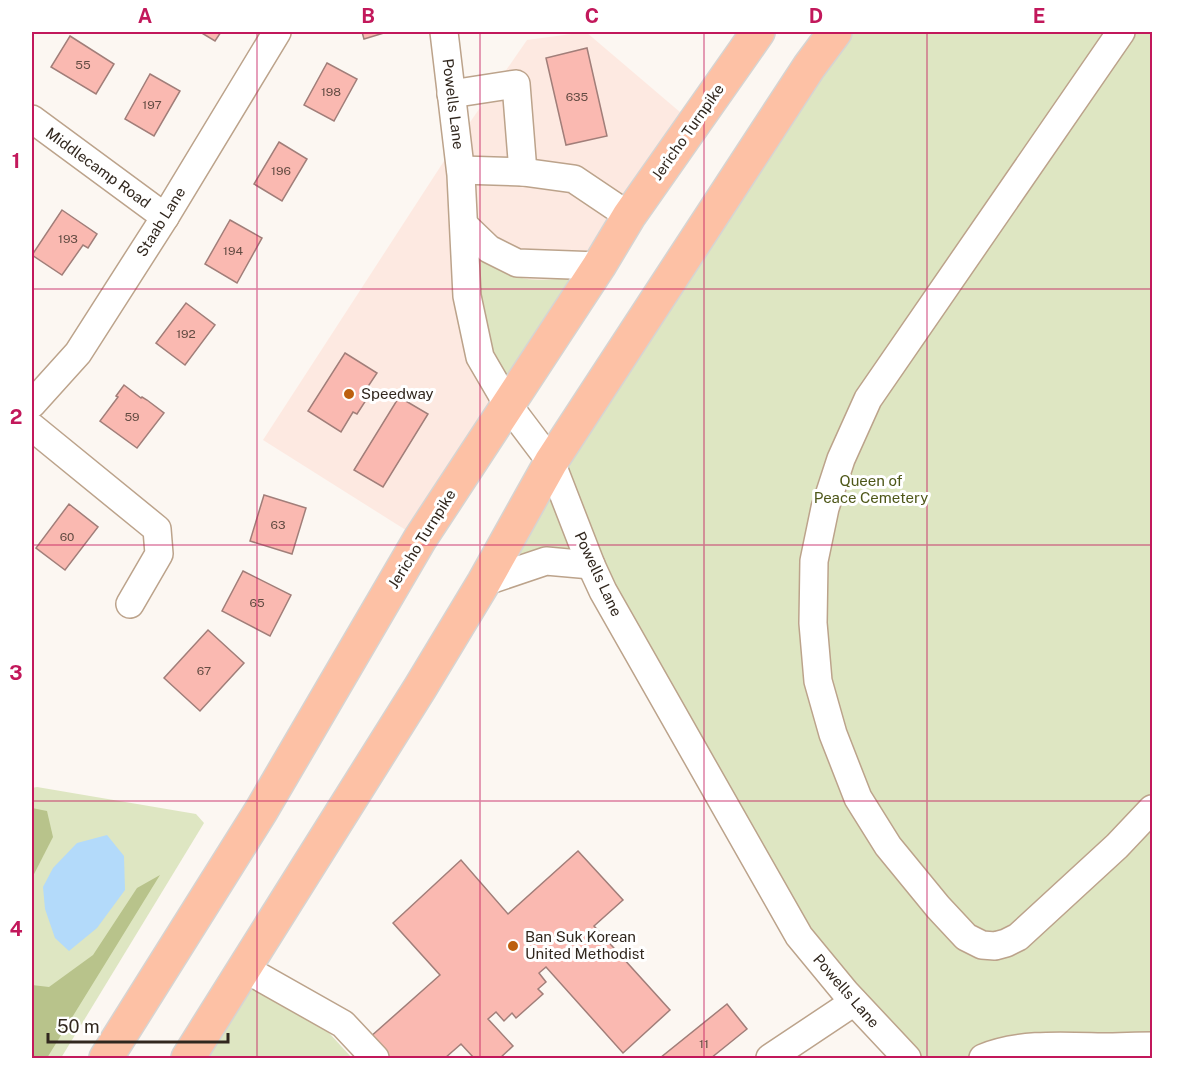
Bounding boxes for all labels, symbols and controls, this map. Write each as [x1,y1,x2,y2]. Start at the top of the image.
text: A [138,4,152,28]
text: B [361,4,375,28]
text: C [585,4,599,28]
text: D [809,4,823,28]
text: E [1033,4,1045,28]
street label: Powells Lane [439,57,468,150]
house number: 55 [75,58,91,72]
street label: Jericho Turnpike [648,80,727,183]
house number: 198 [321,85,341,99]
house number: 635 [566,90,589,104]
house number: 197 [142,98,162,112]
street label: Middlecamp Road [43,124,154,211]
text: 1 [12,149,20,173]
house number: 196 [271,164,291,178]
street label: Staab Lane [133,184,189,260]
house number: 193 [58,232,78,246]
house number: 194 [223,244,243,258]
house number: 192 [176,327,196,341]
place label: Speedway [361,385,434,402]
marker: Speedway [342,387,356,401]
text: 2 [10,405,22,429]
house number: 59 [124,410,140,424]
park label: Queen of Peace Cemetery [814,472,928,506]
street label: Jericho Turnpike [384,486,459,591]
house number: 63 [271,518,285,532]
street label: Powells Lane [571,529,626,619]
house number: 60 [60,530,74,544]
house number: 65 [249,596,265,610]
text: 3 [9,661,23,685]
house number: 67 [197,664,211,678]
text: 4 [9,917,23,941]
place label: Ban Suk Korean United Methodist [525,928,645,962]
marker: Ban Suk Korean United Methodist [506,939,520,953]
street label: Powells Lane [810,951,883,1031]
scale bar [48,1006,228,1044]
text: 50 m [57,1016,100,1037]
house number: 11 [699,1037,709,1051]

